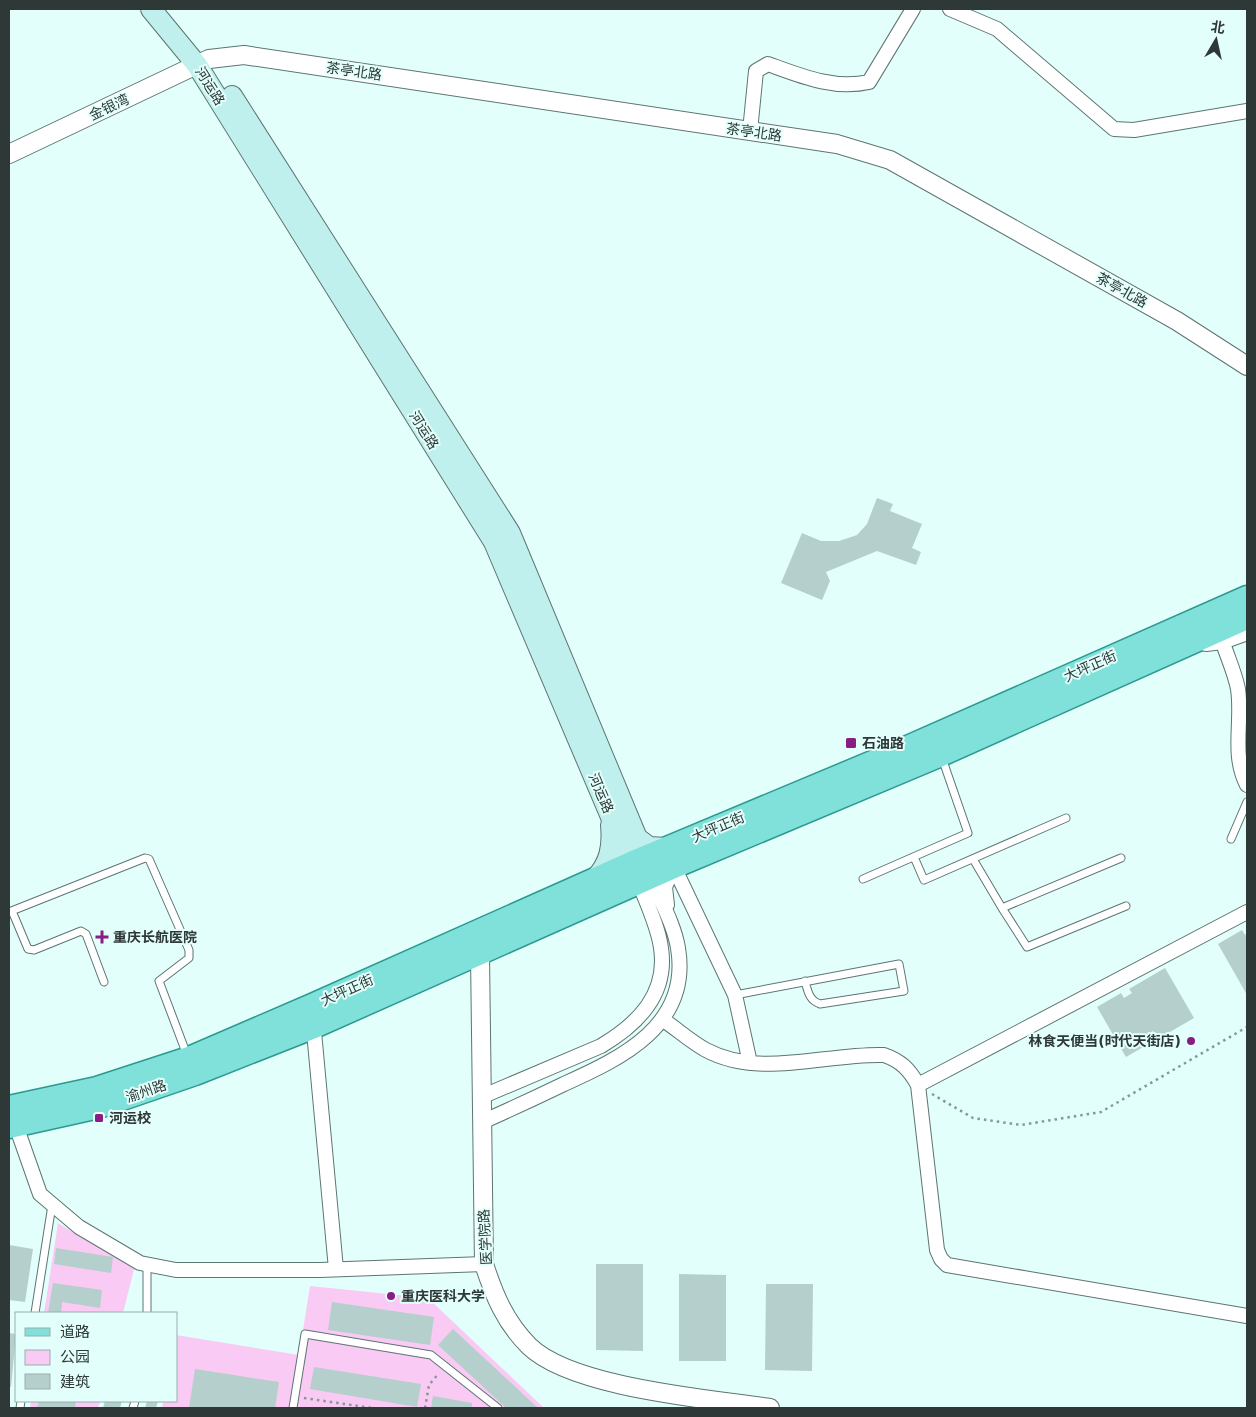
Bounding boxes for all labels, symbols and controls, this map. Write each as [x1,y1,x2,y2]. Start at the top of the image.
north arrow [1191,15,1241,65]
text: 北 [1210,18,1226,36]
street label: 茶亭北路 [325,59,383,83]
street label: 河运路 [192,64,228,108]
street label: 金银湾 [87,91,131,123]
street label: 茶亭北路 [725,120,783,144]
street label: 茶亭北路 [1094,269,1150,311]
street label: 河运路 [406,408,442,452]
street label: 大坪正街 [1061,647,1119,685]
place label: 石油路 [862,735,904,751]
marker: 石油路 [844,736,858,750]
street label: 河运路 [585,771,617,815]
street label: 大坪正街 [689,809,747,845]
place label: 重庆长航医院 [113,929,197,945]
marker: 重庆长航医院 [95,930,109,944]
street label: 大坪正街 [318,971,376,1009]
place label: 林食天便当(时代天街店) [1028,1033,1181,1049]
marker: 林食天便当(时代天街店) [1185,1035,1197,1047]
street label: 渝州路 [124,1077,168,1105]
place label: 河运校 [109,1110,151,1126]
marker: 河运校 [93,1112,105,1124]
street label: 医学院路 [476,1209,494,1265]
place label: 重庆医科大学 [401,1288,485,1304]
marker: 重庆医科大学 [385,1290,397,1302]
legend [15,1312,178,1402]
text: 道路 [60,1323,90,1341]
text: 公园 [60,1348,90,1366]
text: 建筑 [60,1373,90,1391]

